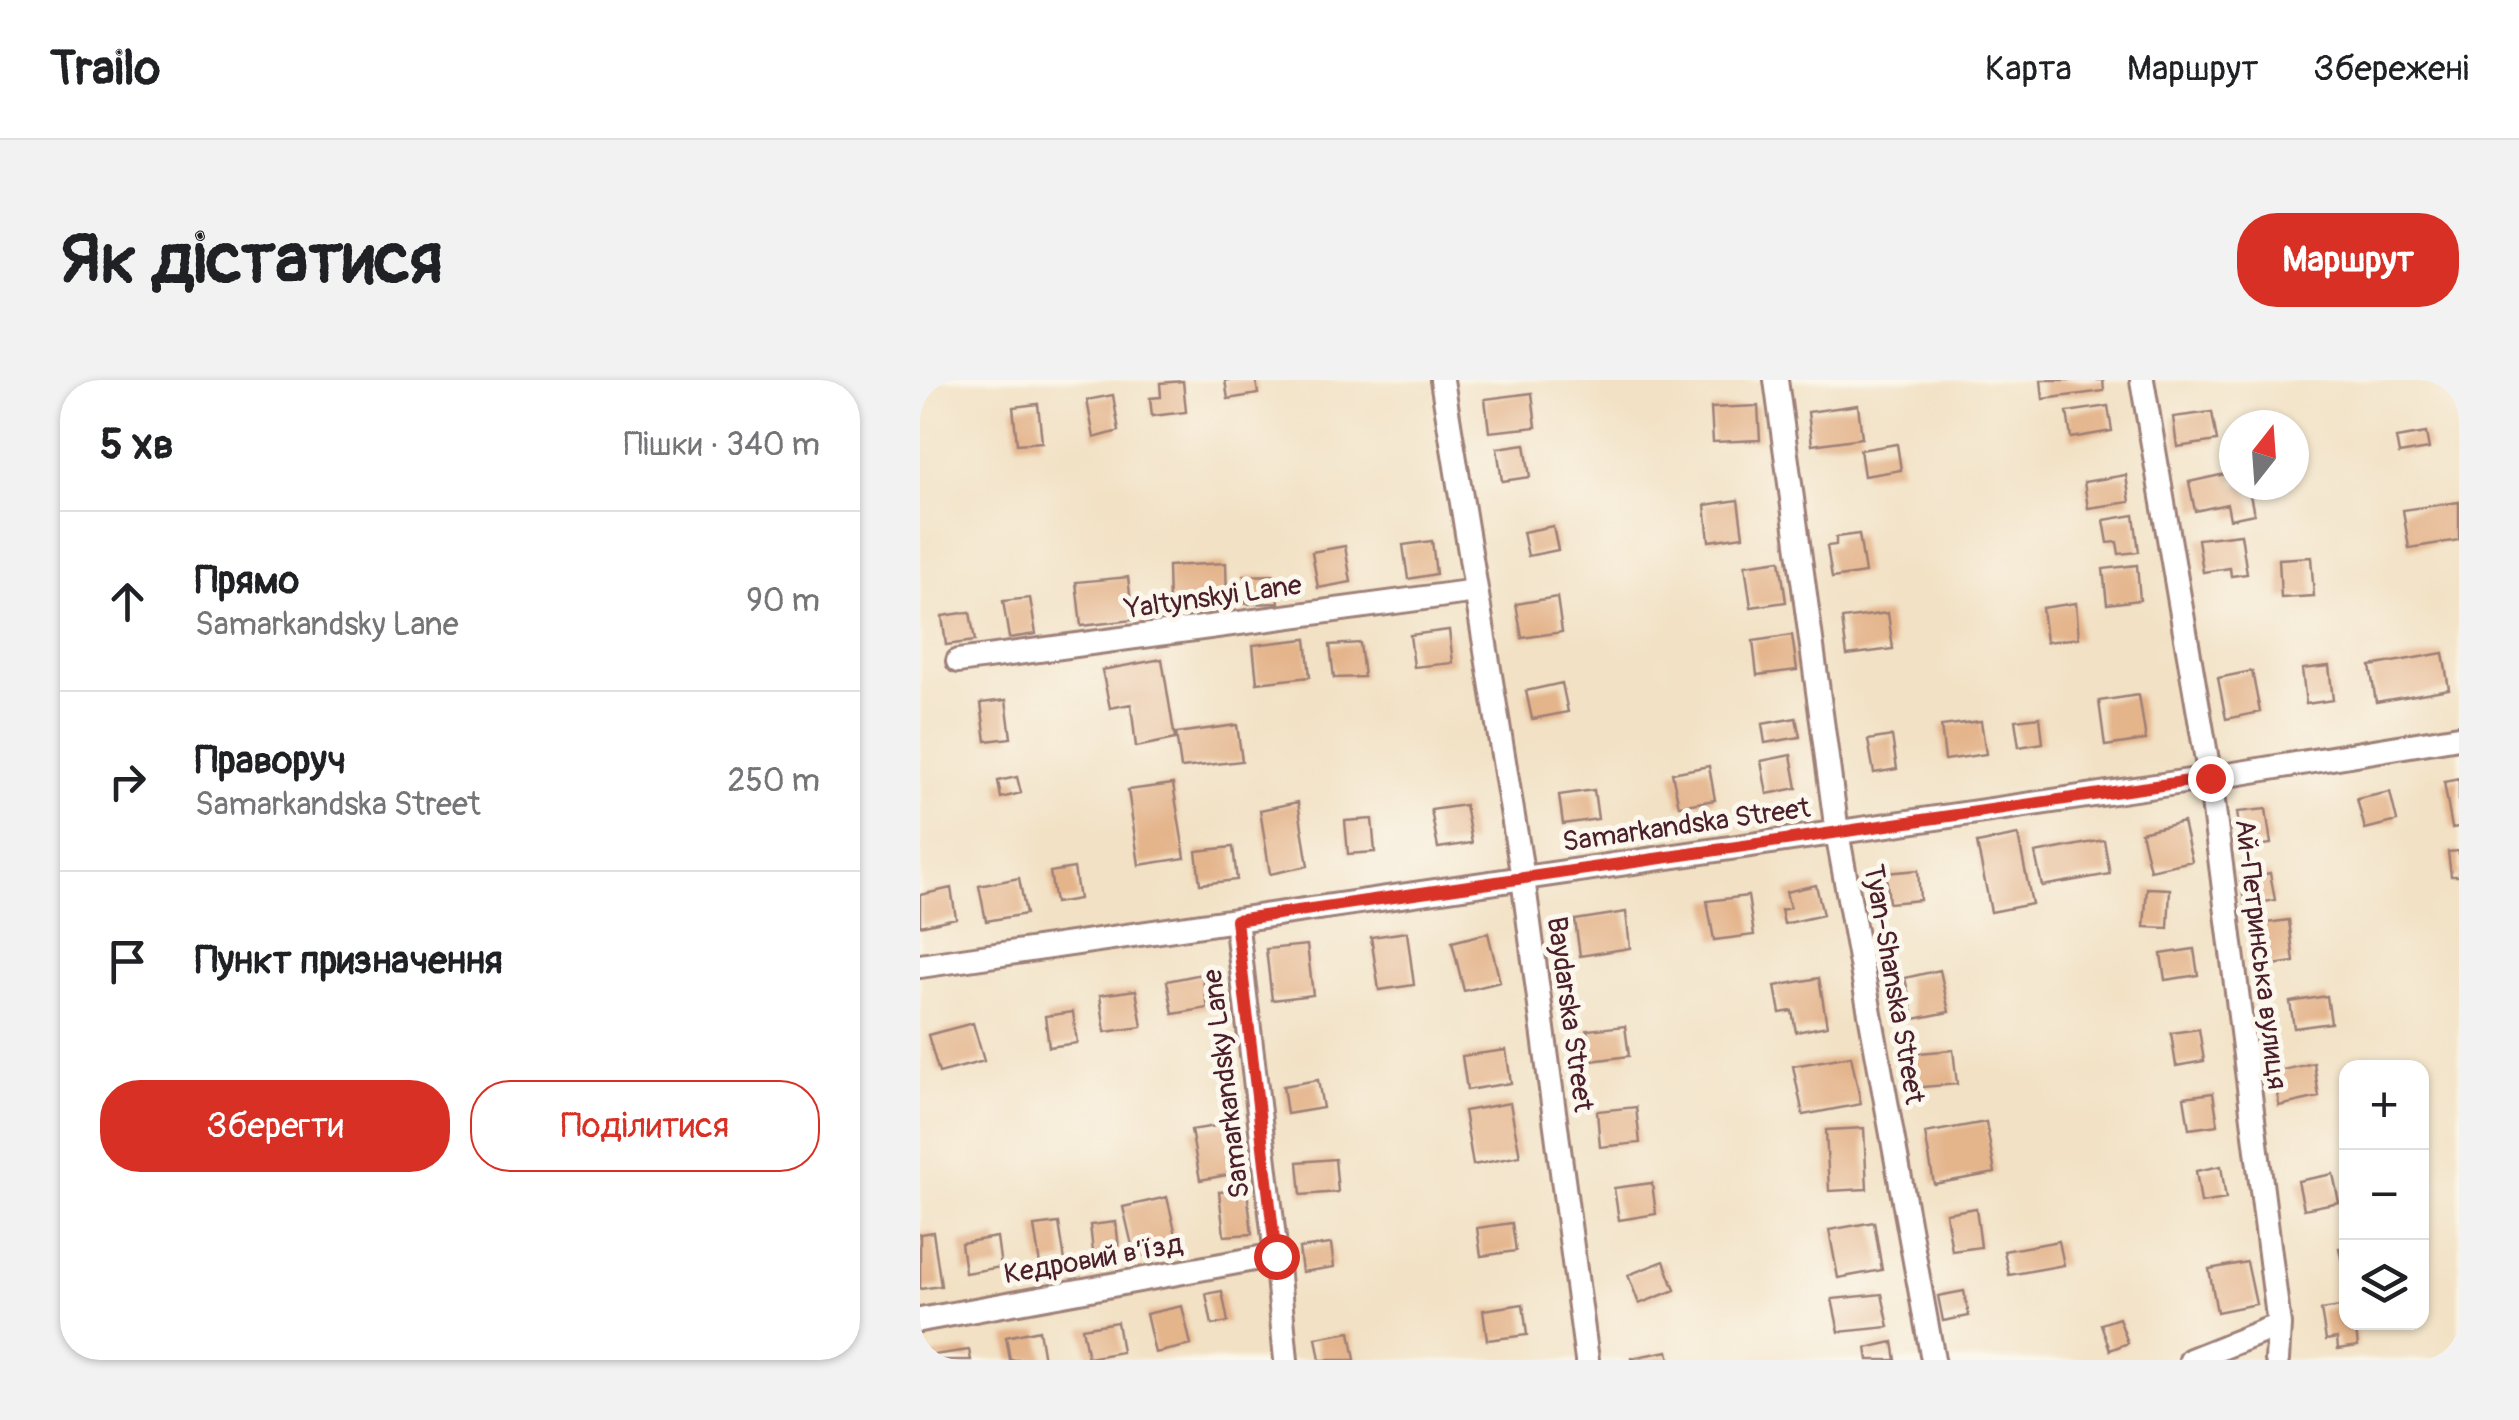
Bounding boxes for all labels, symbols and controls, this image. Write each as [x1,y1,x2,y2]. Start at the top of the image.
text: Trailo [50,39,160,99]
text: Карта [1985,47,2072,91]
text: Маршрут [2127,47,2259,91]
text: Збережені [2314,47,2469,91]
button: Маршрут [2237,213,2459,307]
text: Як дістатися [60,216,443,304]
north arrow [2219,410,2309,500]
text: 5 хв [100,419,174,471]
text: Пішки · 340 m [624,425,820,465]
text: Прямо [195,557,299,605]
street label: Yaltynskyi Lane [1122,568,1304,627]
icon: ahead [100,574,155,629]
text: 90 m [746,581,820,621]
text: Samarkandsky Lane [195,605,458,645]
text: Праворуч [195,737,346,785]
icon: right [100,754,155,809]
route end [2188,756,2234,802]
text: 250 m [728,761,820,801]
text: Samarkandska Street [195,785,481,825]
street label: Samarkandska Street [1560,791,1813,860]
street label: Ай-Петринська вулиця [2227,817,2294,1091]
street label: Tyan-Shanska Street [1855,862,1932,1108]
street label: Baydarska Street [1538,914,1601,1115]
icon: arrive [100,934,155,989]
text: Пункт призначення [195,937,503,985]
street label: Samarkandsky Lane [1195,967,1258,1200]
map controls [2339,1060,2429,1330]
button: + [2339,1060,2429,1150]
button: Зберегти [100,1080,450,1172]
button: Поділитися [470,1080,820,1172]
button: − [2339,1150,2429,1240]
street label: Кедровий в’їзд [1001,1227,1186,1292]
route start [1254,1234,1300,1280]
button: layers [2339,1240,2429,1330]

